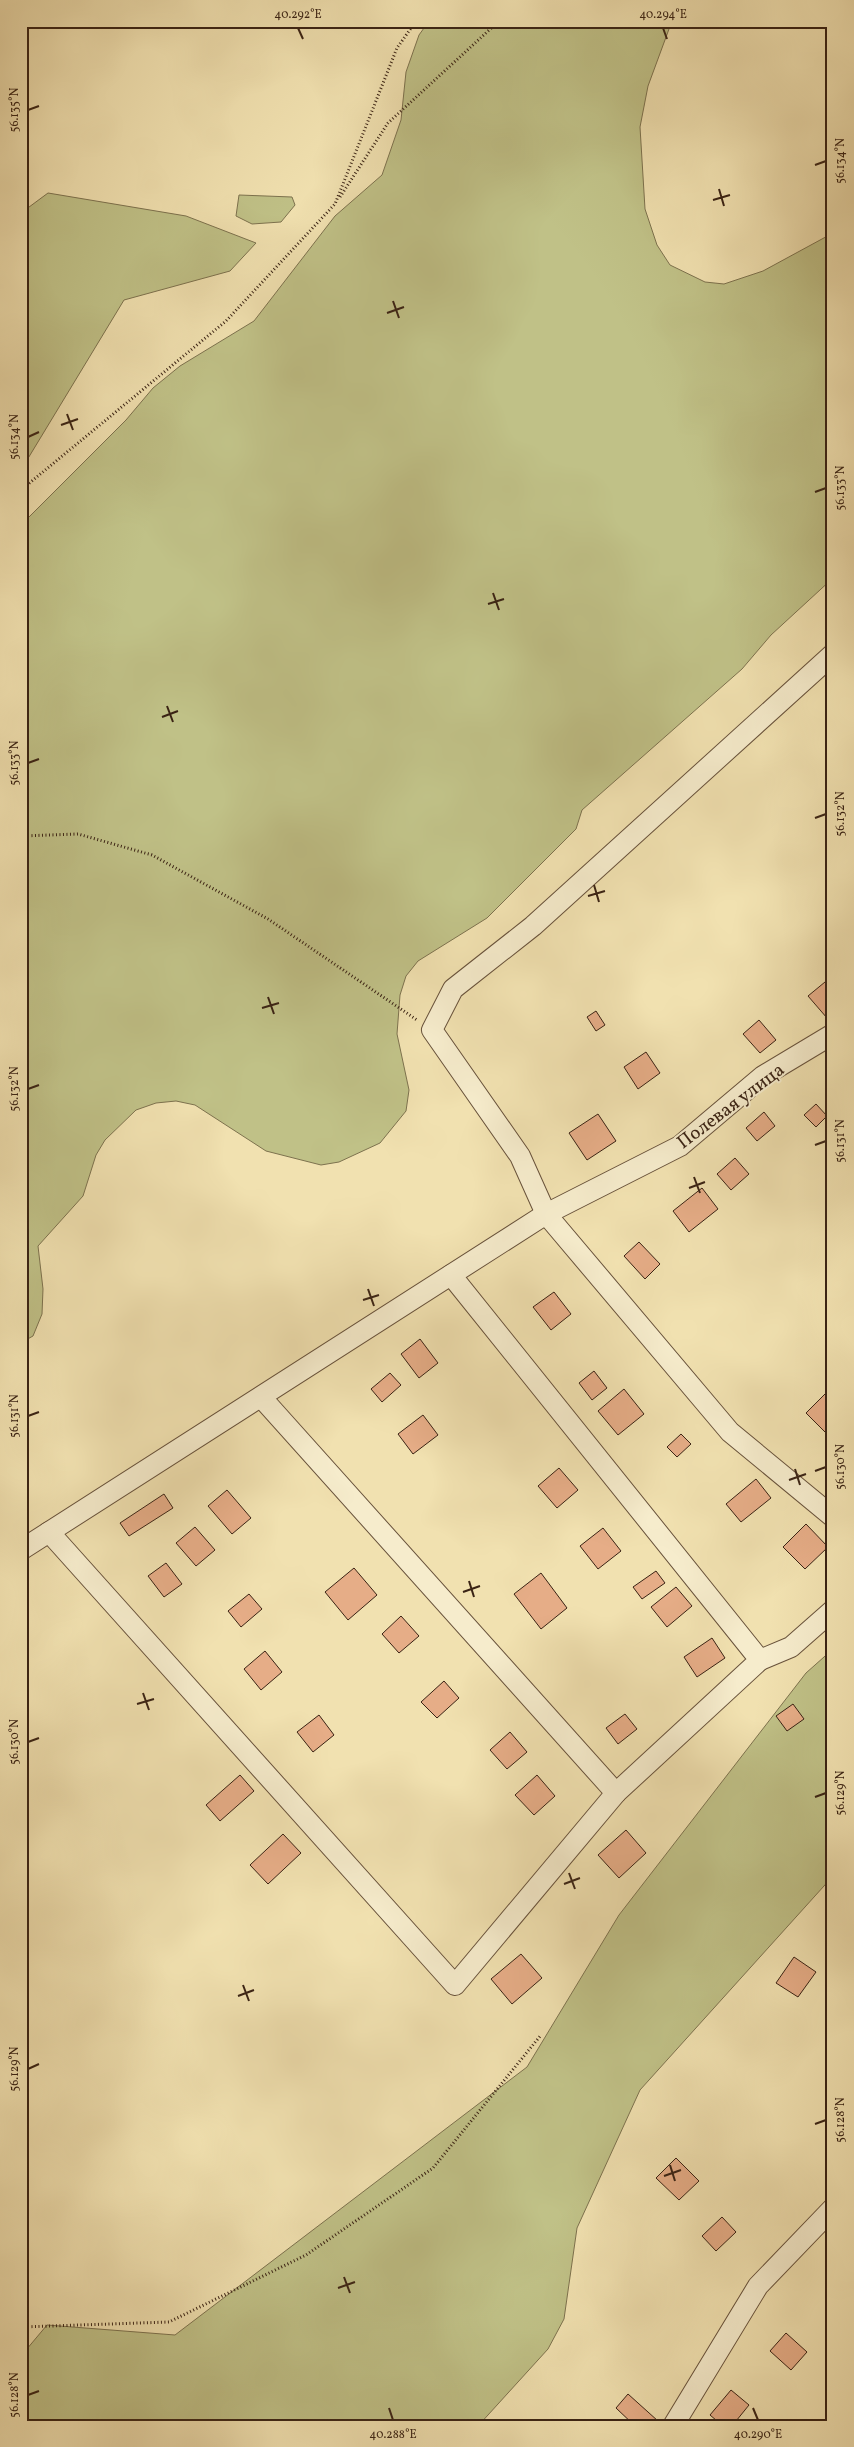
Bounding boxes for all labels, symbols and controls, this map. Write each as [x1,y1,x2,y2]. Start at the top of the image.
text: 40.292°E [274,7,322,23]
text: 40.294°E [639,7,687,23]
text: 56.135°N [7,88,23,132]
text: 56.134°N [833,138,849,184]
text: 56.134°N [7,414,23,460]
text: 56.133°N [833,465,849,510]
text: 56.133°N [7,740,23,785]
text: 56.132°N [833,791,849,837]
street label: Полевая улица [672,1057,790,1156]
text: 56.132°N [7,1066,23,1112]
text: 56.131°N [833,1119,849,1163]
text: 56.131°N [7,1394,23,1438]
text: 56.130°N [833,1444,849,1490]
text: 56.130°N [7,1719,23,1765]
text: 56.129°N [833,1770,849,1816]
text: 56.129°N [7,2046,23,2092]
text: 56.128°N [833,2097,849,2143]
text: 56.128°N [7,2372,23,2418]
text: 40.288°E [369,2427,417,2443]
text: 40.290°E [734,2427,782,2443]

